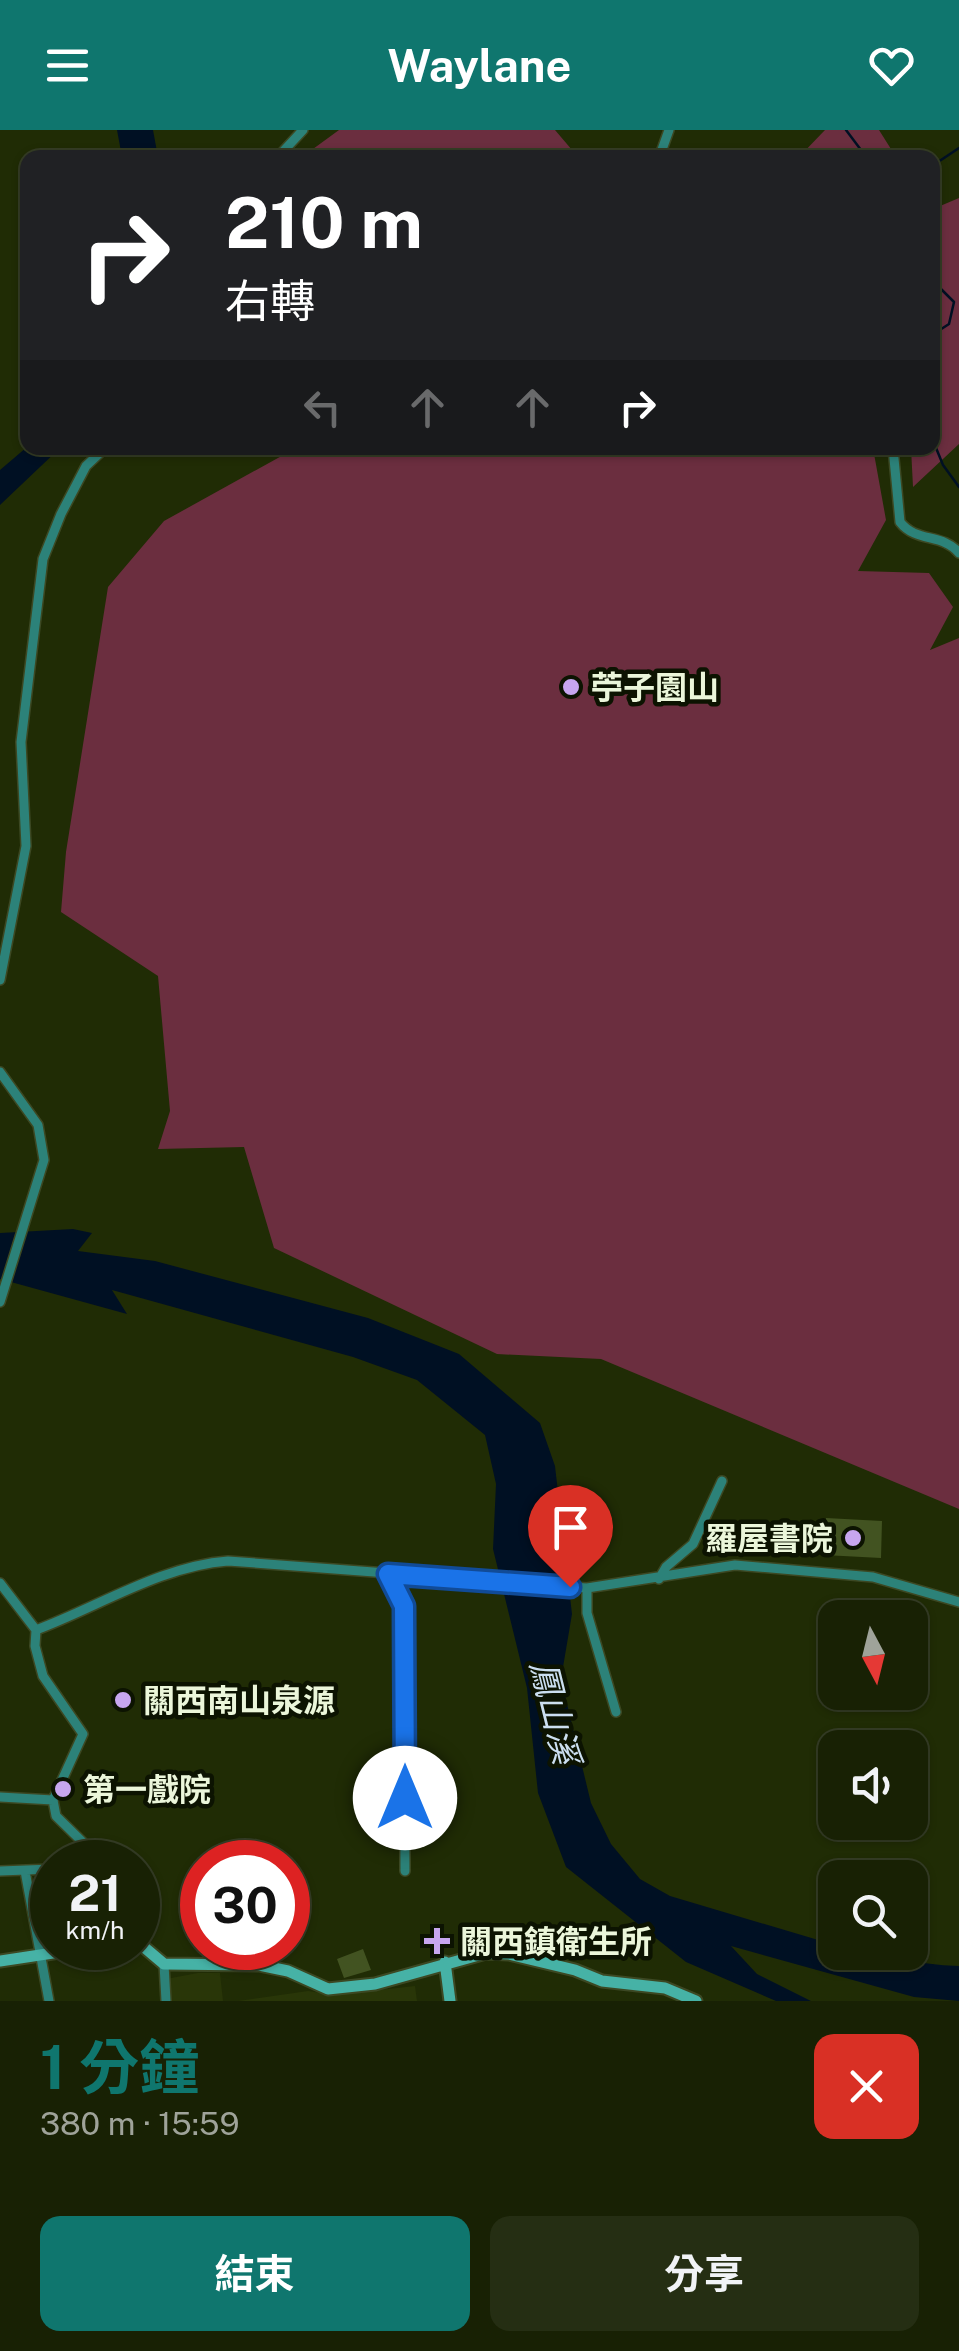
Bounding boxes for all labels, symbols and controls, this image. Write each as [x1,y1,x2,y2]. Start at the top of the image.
icon: menu [40,38,95,93]
icon: heart [864,38,919,93]
text: Waylane [388,39,571,92]
text: 210 m [225,181,423,264]
icon: right [60,190,190,320]
text: 右轉 [225,274,315,327]
icon: left [295,380,350,435]
icon: ahead [400,380,455,435]
icon: ahead [505,380,560,435]
icon: right [610,380,665,435]
place label: 苧子園山 [591,669,719,706]
marker: 苧子園山 [560,676,582,698]
pin [528,1485,613,1588]
icon: arrive [543,1500,598,1555]
place label: 羅屋書院 [705,1520,833,1557]
marker: 羅屋書院 [842,1527,864,1549]
north arrow [818,1600,928,1710]
map controls [818,1600,928,1970]
water label: 鳳山溪 [522,1656,589,1773]
place label: 關西南山泉源 [143,1682,335,1719]
marker: 關西南山泉源 [112,1689,134,1711]
button: sound [818,1730,928,1840]
position arrow [353,1746,457,1850]
place label: 第一戲院 [83,1771,211,1808]
marker: 第一戲院 [52,1778,74,1800]
speed limit sign: 30 [180,1840,310,1970]
button: search [818,1860,928,1970]
text: 21 [68,1863,122,1922]
text: km/h [66,1915,124,1945]
place label: 關西鎮衛生所 [460,1923,652,1960]
marker: 關西鎮衛生所 [424,1928,450,1954]
text: 1 分鐘 [40,2032,199,2103]
button: close [814,2034,919,2139]
text: 380 m · 15:59 [40,2105,239,2142]
button: 結束 [40,2216,470,2331]
button: 分享 [490,2216,919,2331]

